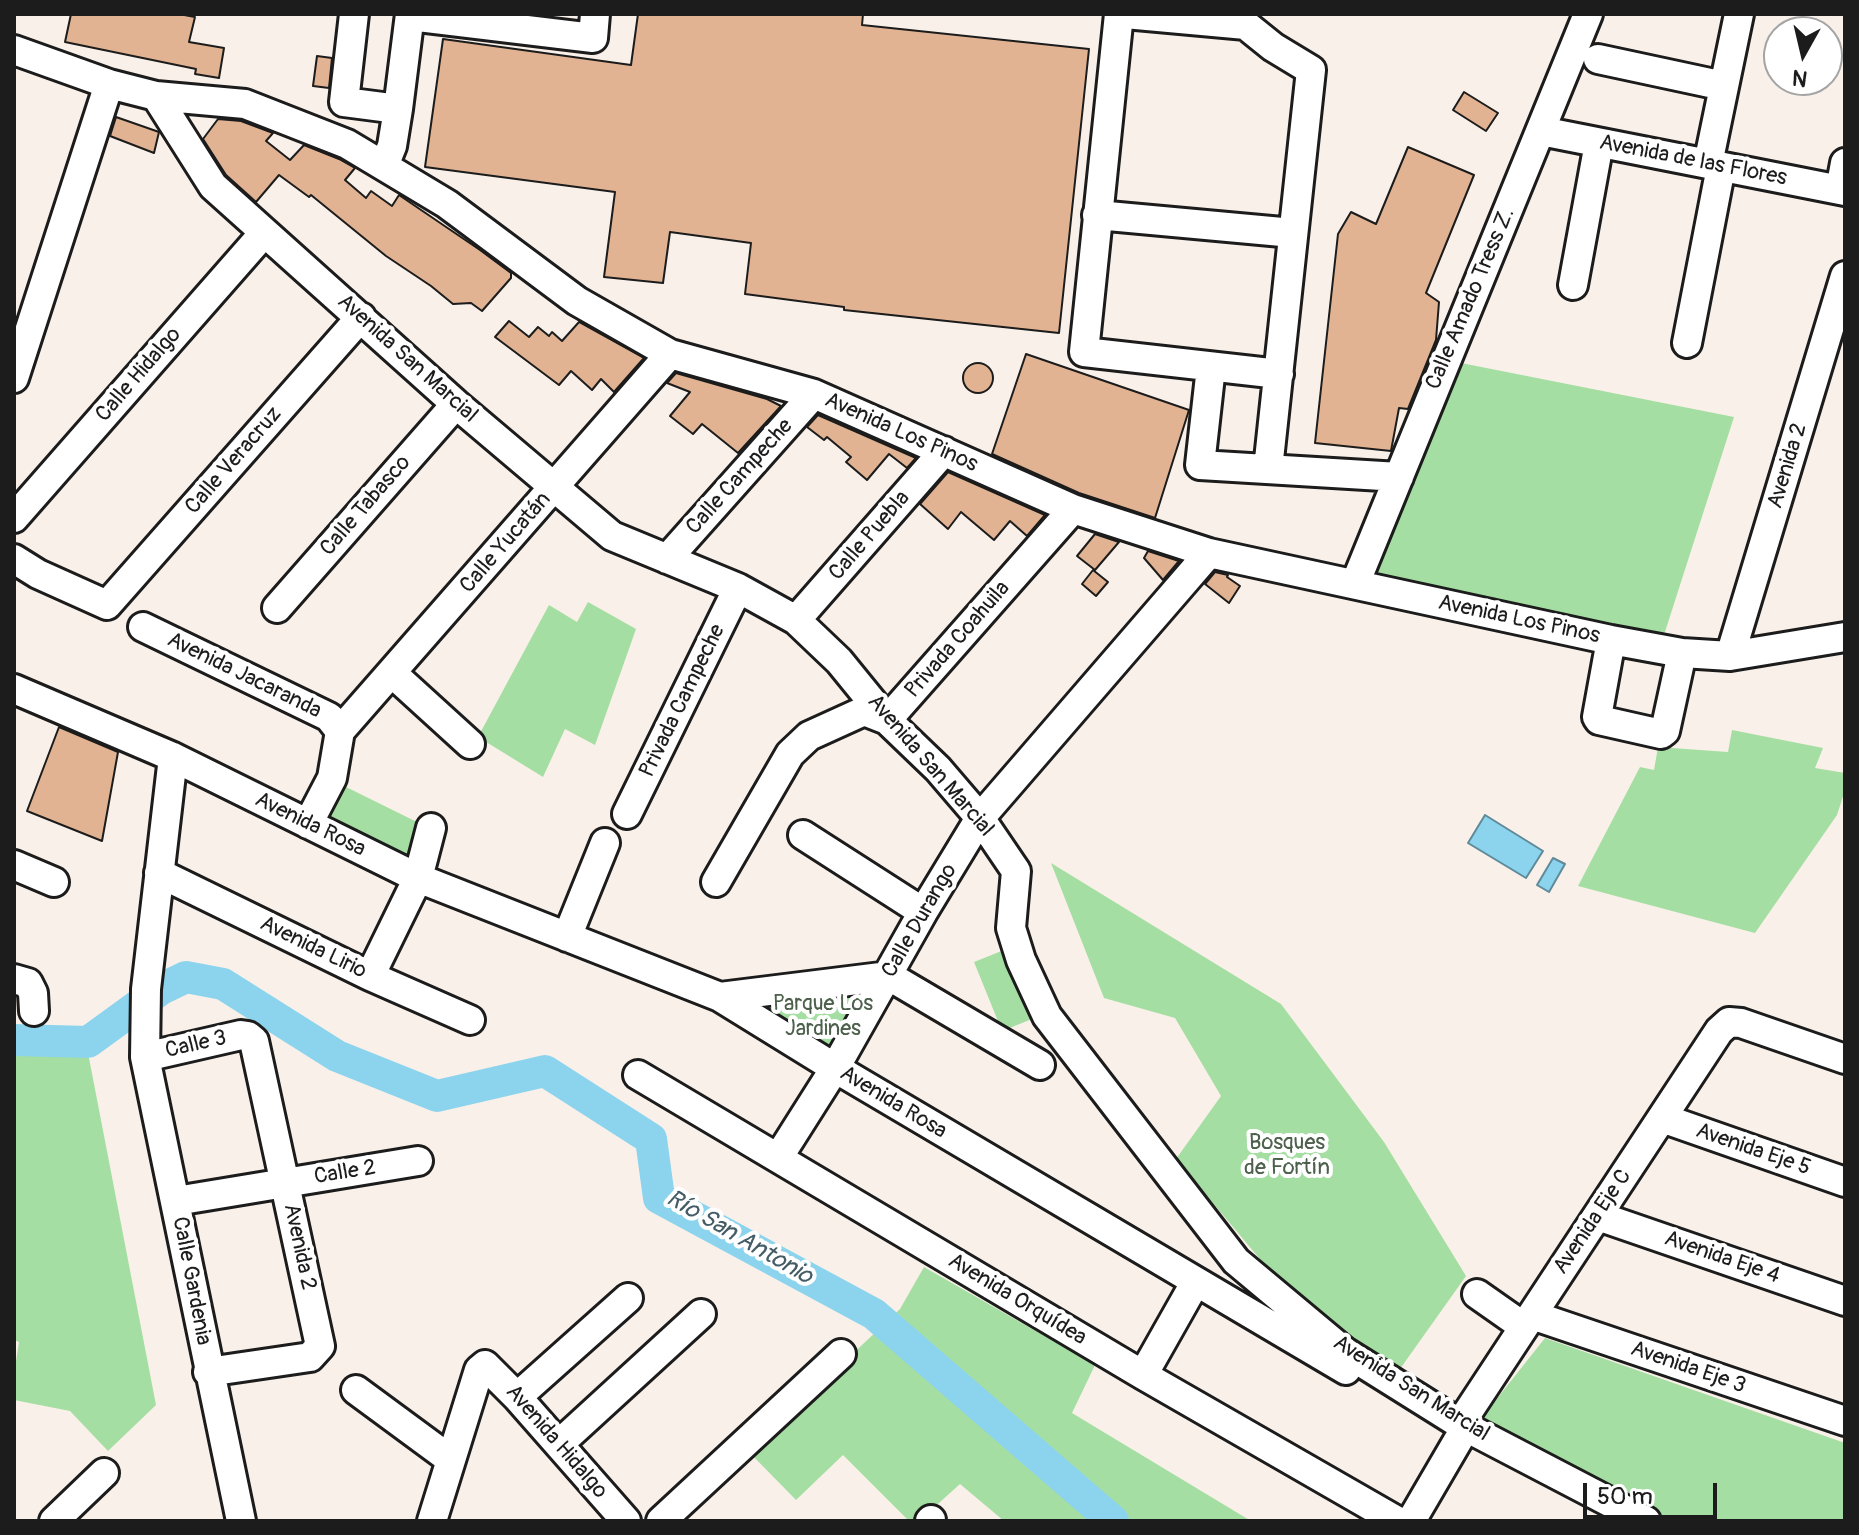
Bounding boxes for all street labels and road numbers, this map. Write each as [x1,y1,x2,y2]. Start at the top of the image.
street label: Avenida de las Flores [1597,130,1789,192]
street label: Calle Amado Tress Z. [1421,204,1521,394]
street label: Avenida San Marcial [331,289,483,429]
street label: Calle Hidalgo [91,322,187,428]
street label: Avenida Los Pinos [820,387,982,479]
street label: Calle Veracruz [180,402,288,520]
street label: Calle Campeche [681,414,799,540]
street label: Avenida 2 [1763,420,1813,512]
street label: Calle Tabasco [315,450,417,562]
street label: Calle Puebla [824,486,916,586]
street label: Calle Yucatán [455,487,557,599]
street label: Privada Coahuila [900,576,1016,704]
street label: Avenida Los Pinos [1436,590,1602,650]
street label: Privada Campeche [635,620,731,782]
street label: Avenida Jacaranda [163,627,325,725]
street label: Avenida San Marcial [861,690,999,842]
street label: Avenida Rosa [250,787,370,863]
street label: Calle Durango [877,859,963,983]
street label: Avenida Lirio [255,911,371,985]
street label: Calle 3 [163,1025,229,1065]
street label: Avenida Rosa [835,1061,951,1145]
street label: Avenida Eje 5 [1692,1118,1814,1182]
street label: Calle 2 [312,1155,378,1191]
street label: Avenida Eje C [1548,1164,1638,1280]
street label: Avenida 2 [277,1201,321,1293]
street label: Calle Gardenia [166,1215,216,1347]
street label: Avenida Eje 4 [1661,1226,1783,1290]
street label: Avenida Orquídea [943,1248,1091,1352]
street label: Avenida San Marcial [1328,1330,1494,1448]
street label: Avenida Eje 3 [1627,1336,1749,1400]
street label: Avenida Hidalgo [499,1380,613,1504]

